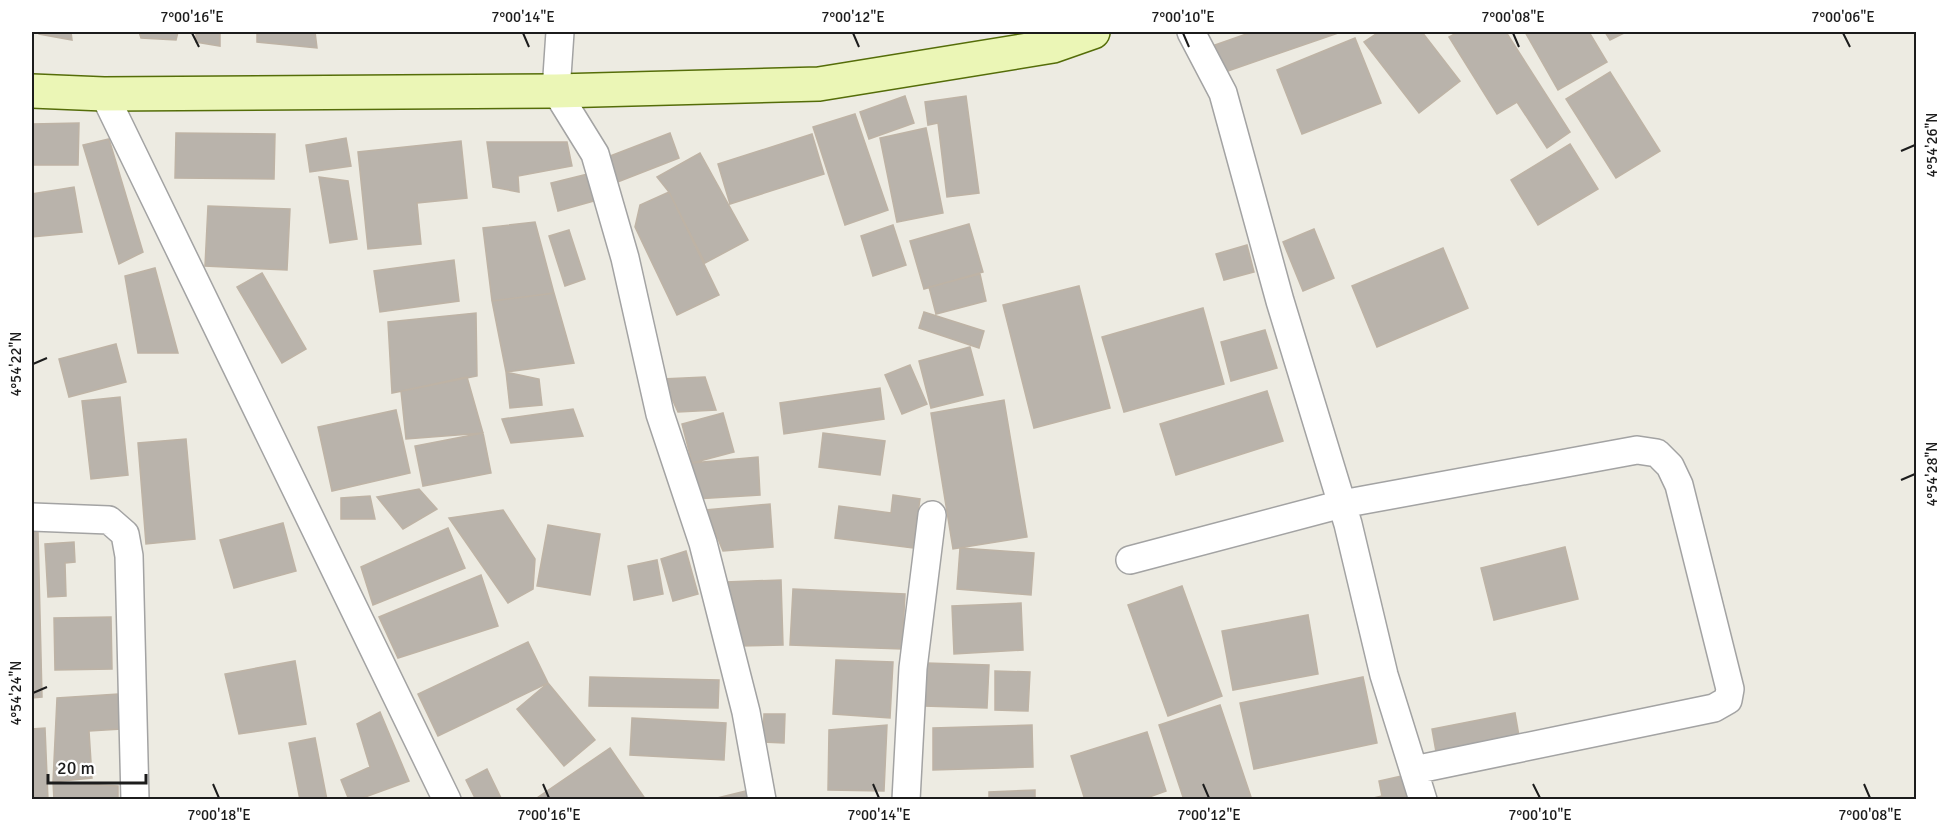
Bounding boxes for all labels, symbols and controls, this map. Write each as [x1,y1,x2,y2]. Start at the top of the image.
text: 7°00'16"E [160,8,224,26]
text: 7°00'14"E [491,8,555,26]
text: 7°00'12"E [821,8,885,26]
text: 7°00'10"E [1151,8,1215,26]
text: 7°00'08"E [1481,8,1545,26]
text: 7°00'06"E [1811,8,1875,26]
text: 4°54'26"N [1923,112,1941,178]
text: 4°54'22"N [7,331,25,397]
text: 4°54'28"N [1923,441,1941,507]
text: 4°54'24"N [7,660,25,726]
scale bar [48,747,146,785]
text: 20 m [57,757,95,779]
text: 7°00'18"E [187,806,251,824]
text: 7°00'16"E [517,806,581,824]
text: 7°00'14"E [847,806,911,824]
text: 7°00'12"E [1177,806,1241,824]
text: 7°00'10"E [1508,806,1572,824]
text: 7°00'08"E [1838,806,1902,824]

